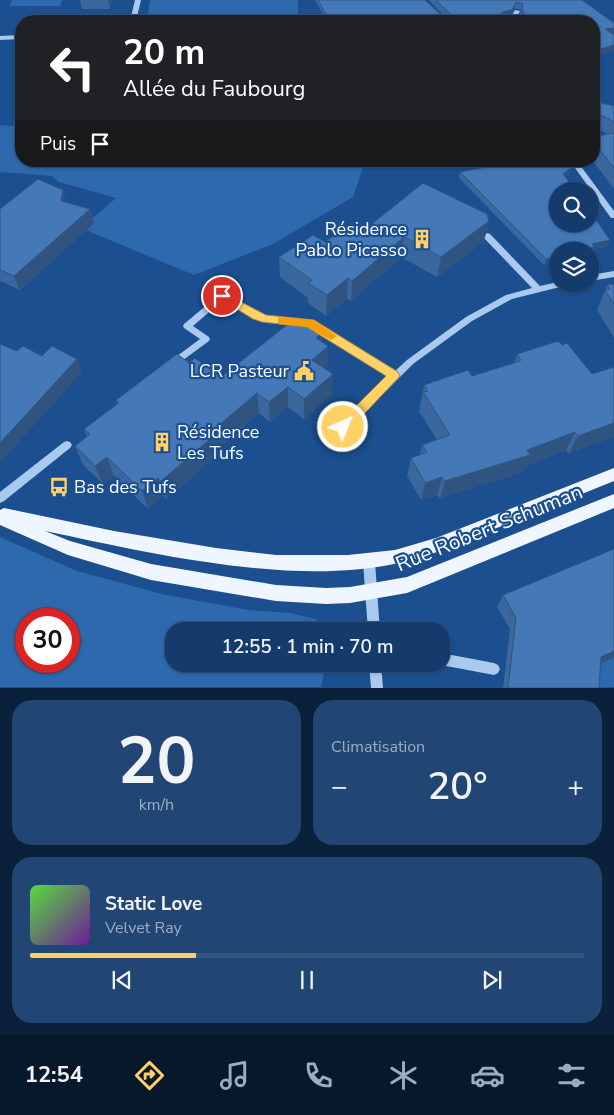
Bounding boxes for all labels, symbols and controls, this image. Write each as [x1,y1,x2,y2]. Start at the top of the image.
text: 20 m [123,29,205,76]
icon: left [40,35,105,100]
text: Allée du Faubourg [123,74,305,104]
icon: arrive [86,130,114,158]
text: Puis [40,131,76,157]
map controls [549,182,599,292]
button: search [549,182,599,232]
place label: Résidence Pablo Picasso [295,217,407,262]
building icon: Résidence Pablo Picasso [411,228,433,250]
button: layers [549,242,599,292]
pin [201,275,243,317]
icon: arrive [208,282,236,310]
place label: LCR Pasteur [190,359,290,383]
public building icon: LCR Pasteur [293,360,315,382]
position arrow [316,400,368,452]
place label: Résidence Les Tufs [177,420,259,465]
building icon: Résidence Les Tufs [151,431,173,453]
place label: Bas des Tufs [74,475,177,499]
bus stop icon: Bas des Tufs [48,476,70,498]
street label: Rue Robert Schuman [391,478,587,578]
speed limit sign: 30 [15,608,80,673]
text: 12:55 · 1 min · 70 m [222,634,393,660]
text: 20 [117,717,196,806]
text: Climatisation [331,736,425,758]
text: 20° [428,761,487,812]
text: − [331,768,348,806]
text: + [567,768,584,806]
text: km/h [139,794,174,816]
text: Static Love [105,891,202,917]
text: Velvet Ray [105,917,182,939]
icon: previous [108,966,136,994]
icon: pause [293,966,321,994]
icon: next [478,966,506,994]
icon: directions [132,1058,167,1093]
icon: music [217,1058,252,1093]
icon: phone [301,1058,336,1093]
icon: climate [386,1058,421,1093]
icon: car [470,1058,505,1093]
icon: filters [554,1058,589,1093]
text: 12:54 [25,1060,83,1090]

